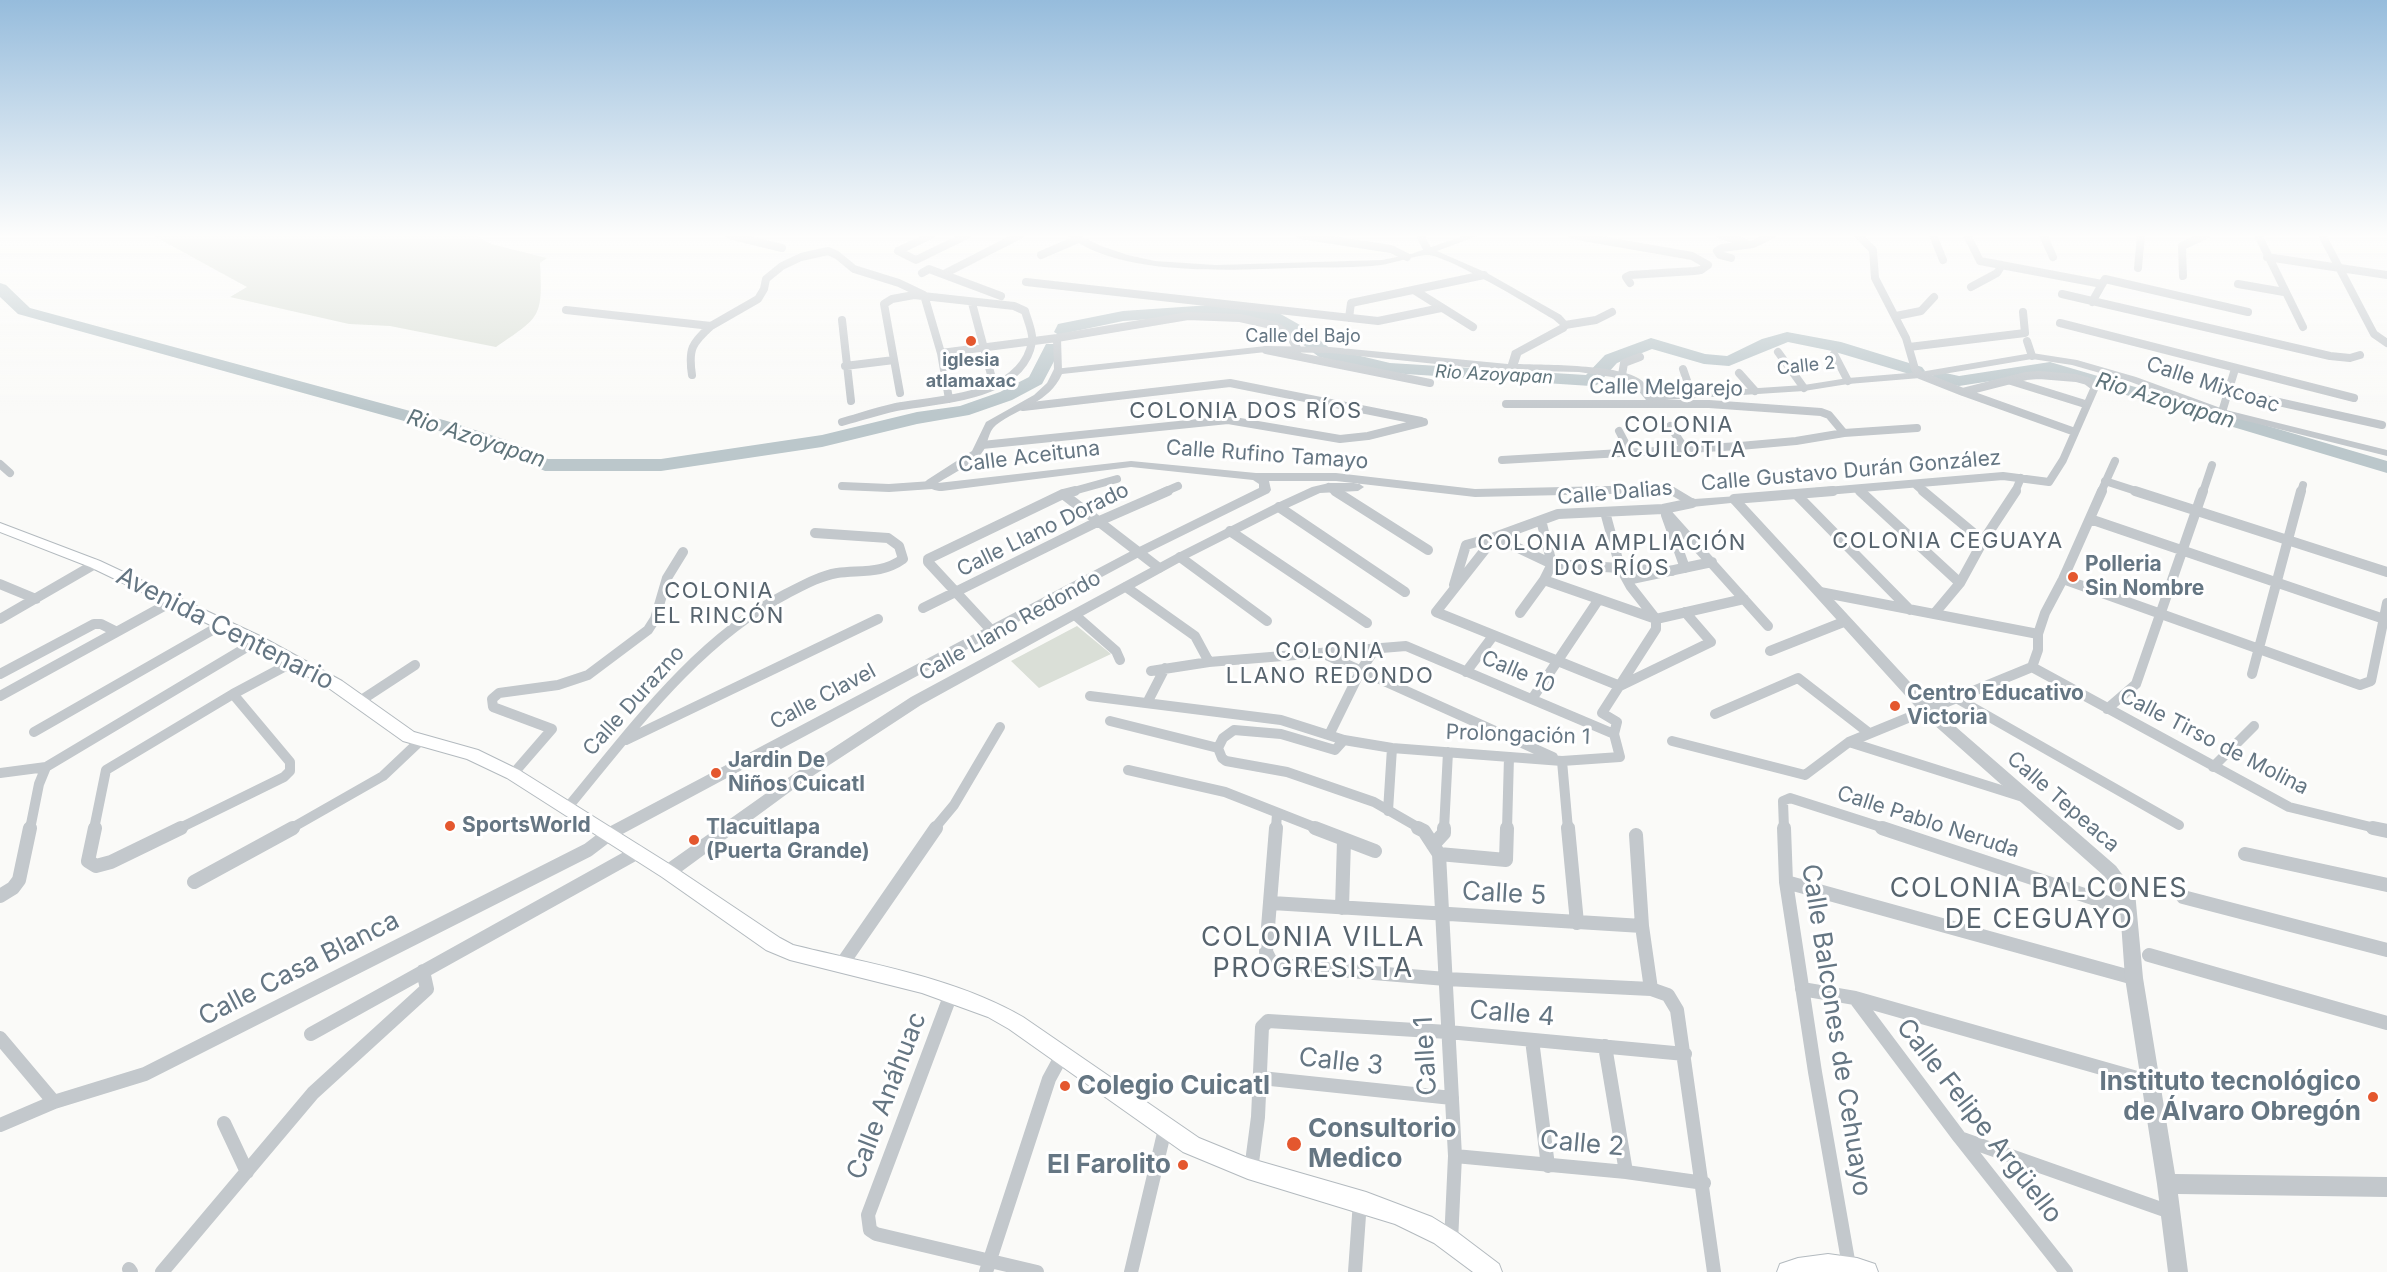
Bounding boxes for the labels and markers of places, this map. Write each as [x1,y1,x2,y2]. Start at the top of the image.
marker: iglesia atlamaxac [964,334,978,348]
place label: iglesia atlamaxac [926,350,1016,392]
place label: Polleria Sin Nombre [2085,552,2204,602]
marker: Polleria Sin Nombre [2066,570,2080,584]
place label: Centro Educativo Victoria [1907,681,2084,731]
marker: Centro Educativo Victoria [1888,699,1902,713]
place label: Jardin De Niños Cuicatl [728,748,865,798]
marker: Jardin De Niños Cuicatl [709,766,723,780]
place label: SportsWorld [462,813,591,839]
place label: Tlacuitlapa (Puerta Grande) [706,815,870,865]
marker: SportsWorld [443,819,457,833]
marker: Tlacuitlapa (Puerta Grande) [687,833,701,847]
place label: Instituto tecnológico de Álvaro Obregón [2099,1066,2361,1128]
place label: Colegio Cuicatl [1077,1070,1270,1102]
marker: Colegio Cuicatl [1058,1079,1072,1093]
marker: Instituto tecnológico de Álvaro Obregón [2366,1090,2380,1104]
place label: Consultorio Medico [1308,1113,1457,1174]
marker: Consultorio Medico [1285,1135,1303,1153]
place label: El Farolito [1047,1149,1171,1181]
marker: El Farolito [1176,1158,1190,1172]

